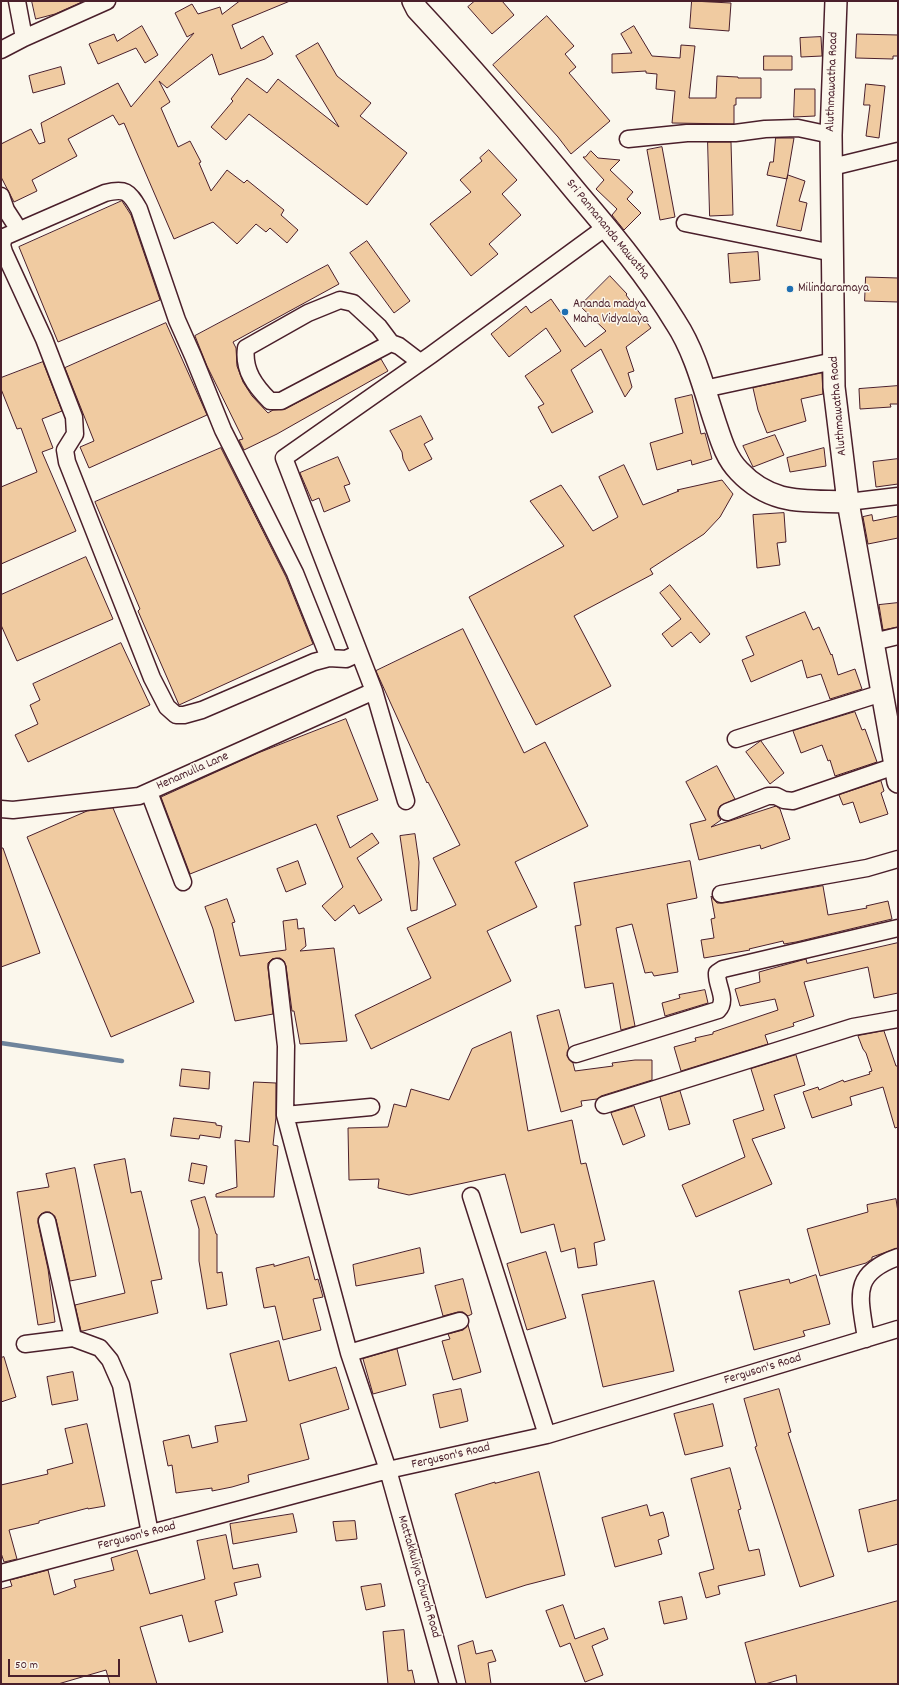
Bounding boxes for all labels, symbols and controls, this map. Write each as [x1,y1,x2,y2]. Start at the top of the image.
street label: Aluthmawatha Road [823,32,843,132]
street label: Sri Pannananda Mawatha [562,177,652,283]
place label: Milindaramaya [798,281,869,297]
marker: Milindaramaya [785,284,795,294]
place label: Ananda madya Maha Vidyalaya [573,297,648,328]
marker: Ananda madya Maha Vidyalaya [560,307,570,317]
street label: Aluthmawatha Road [827,355,851,457]
street label: Henamulla Lane [154,749,232,795]
street label: Ferguson's Road [722,1351,804,1389]
street label: Ferguson's Road [410,1440,492,1474]
street label: Mattakkuliya Church Road [393,1514,443,1640]
street label: Ferguson's Road [96,1519,178,1555]
scale bar [10,1651,122,1677]
text: 50 m [15,1657,38,1674]

